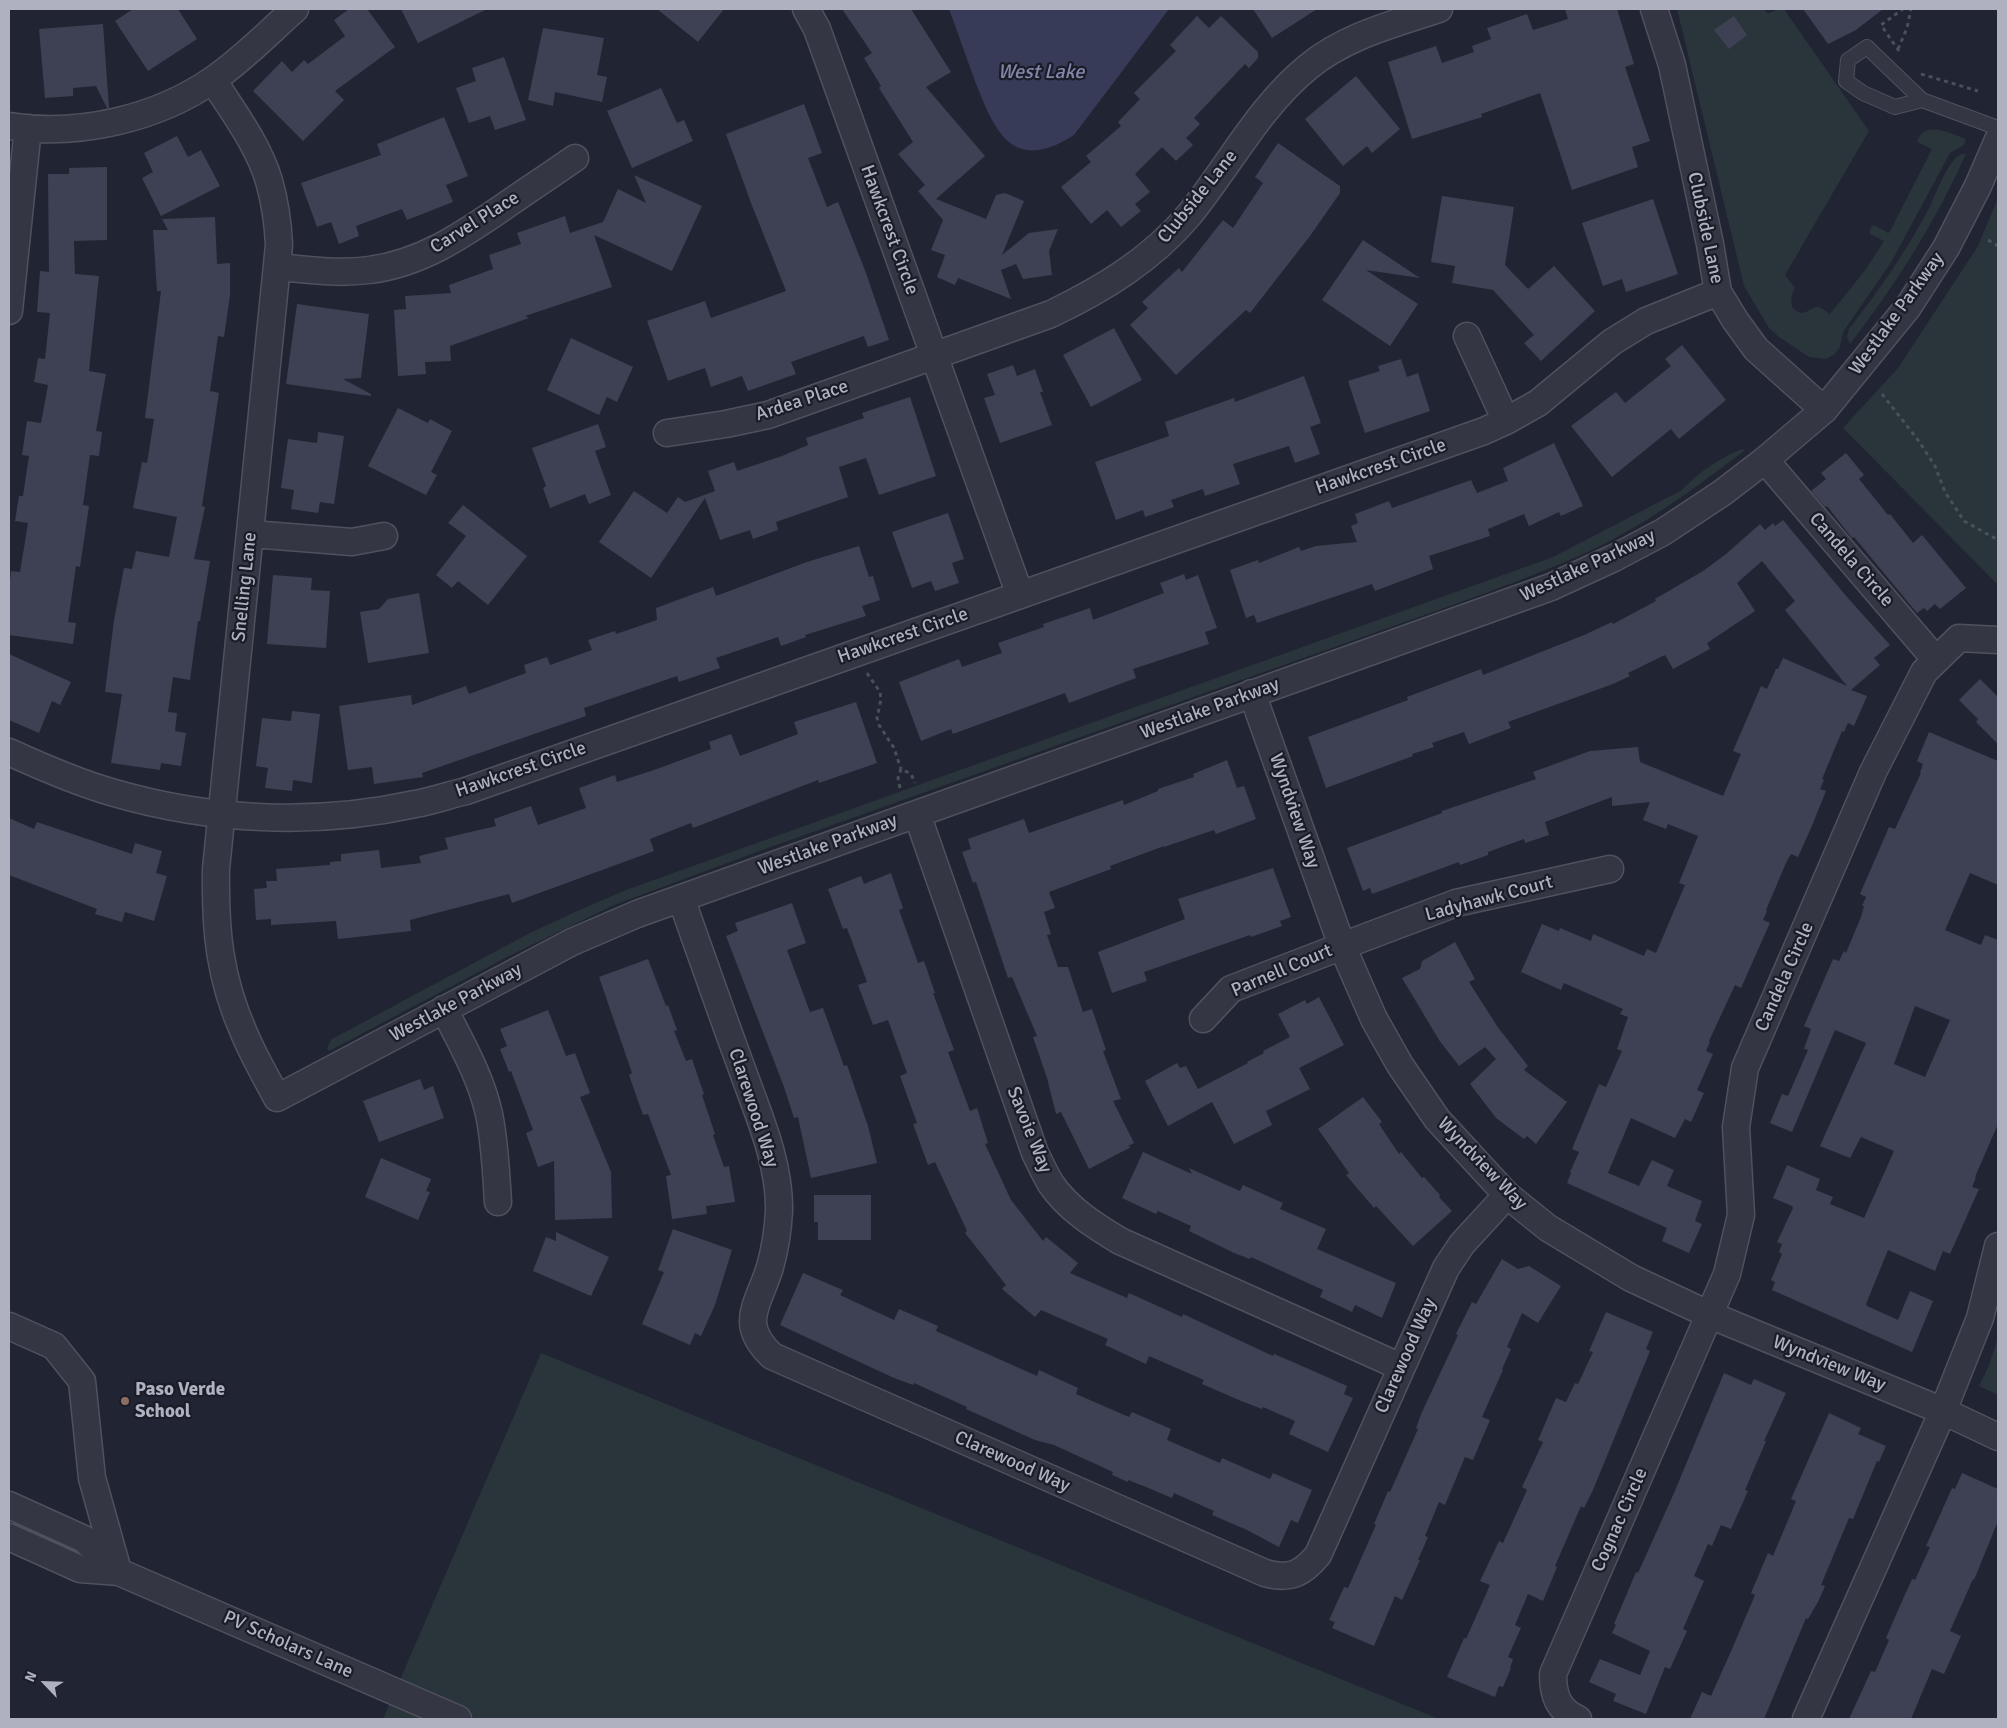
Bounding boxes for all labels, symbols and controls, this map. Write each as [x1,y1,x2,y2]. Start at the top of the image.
water label: West Lake [998,61,1084,85]
street label: Clubside Lane [1153,146,1243,248]
street label: Hawkcrest Circle [855,162,923,298]
street label: Clubside Lane [1682,170,1728,286]
street label: Carvel Place [426,187,524,259]
street label: Westlake Parkway [1845,248,1949,380]
street label: Ardea Place [753,375,851,427]
street label: Hawkcrest Circle [1313,434,1449,500]
street label: Candela Circle [1804,508,1898,612]
street label: Westlake Parkway [1517,525,1659,607]
street label: Snelling Lane [228,531,262,643]
street label: Hawkcrest Circle [835,603,971,669]
street label: Westlake Parkway [1137,673,1283,745]
street label: Hawkcrest Circle [453,737,589,803]
street label: Wyndview Way [1264,751,1324,871]
street label: Westlake Parkway [755,809,901,881]
street label: Ladyhawk Court [1423,871,1555,927]
street label: Candela Circle [1751,919,1819,1035]
street label: Parnell Court [1228,939,1336,1003]
street label: Westlake Parkway [386,959,526,1047]
street label: Clarewood Way [723,1046,783,1170]
street label: Savoie Way [1001,1084,1057,1176]
street label: Wyndview Way [1432,1113,1532,1215]
street label: Clarewood Way [1370,1295,1442,1417]
street label: Wyndview Way [1769,1331,1889,1397]
place label: Paso Verde School [135,1379,225,1423]
marker: Paso Verde School [119,1395,131,1407]
street label: Clarewood Way [951,1426,1073,1498]
street label: Cognac Circle [1587,1464,1653,1576]
street label: PV Scholars Lane [220,1606,356,1684]
north arrow [20,1658,70,1708]
text: N [21,1669,41,1685]

